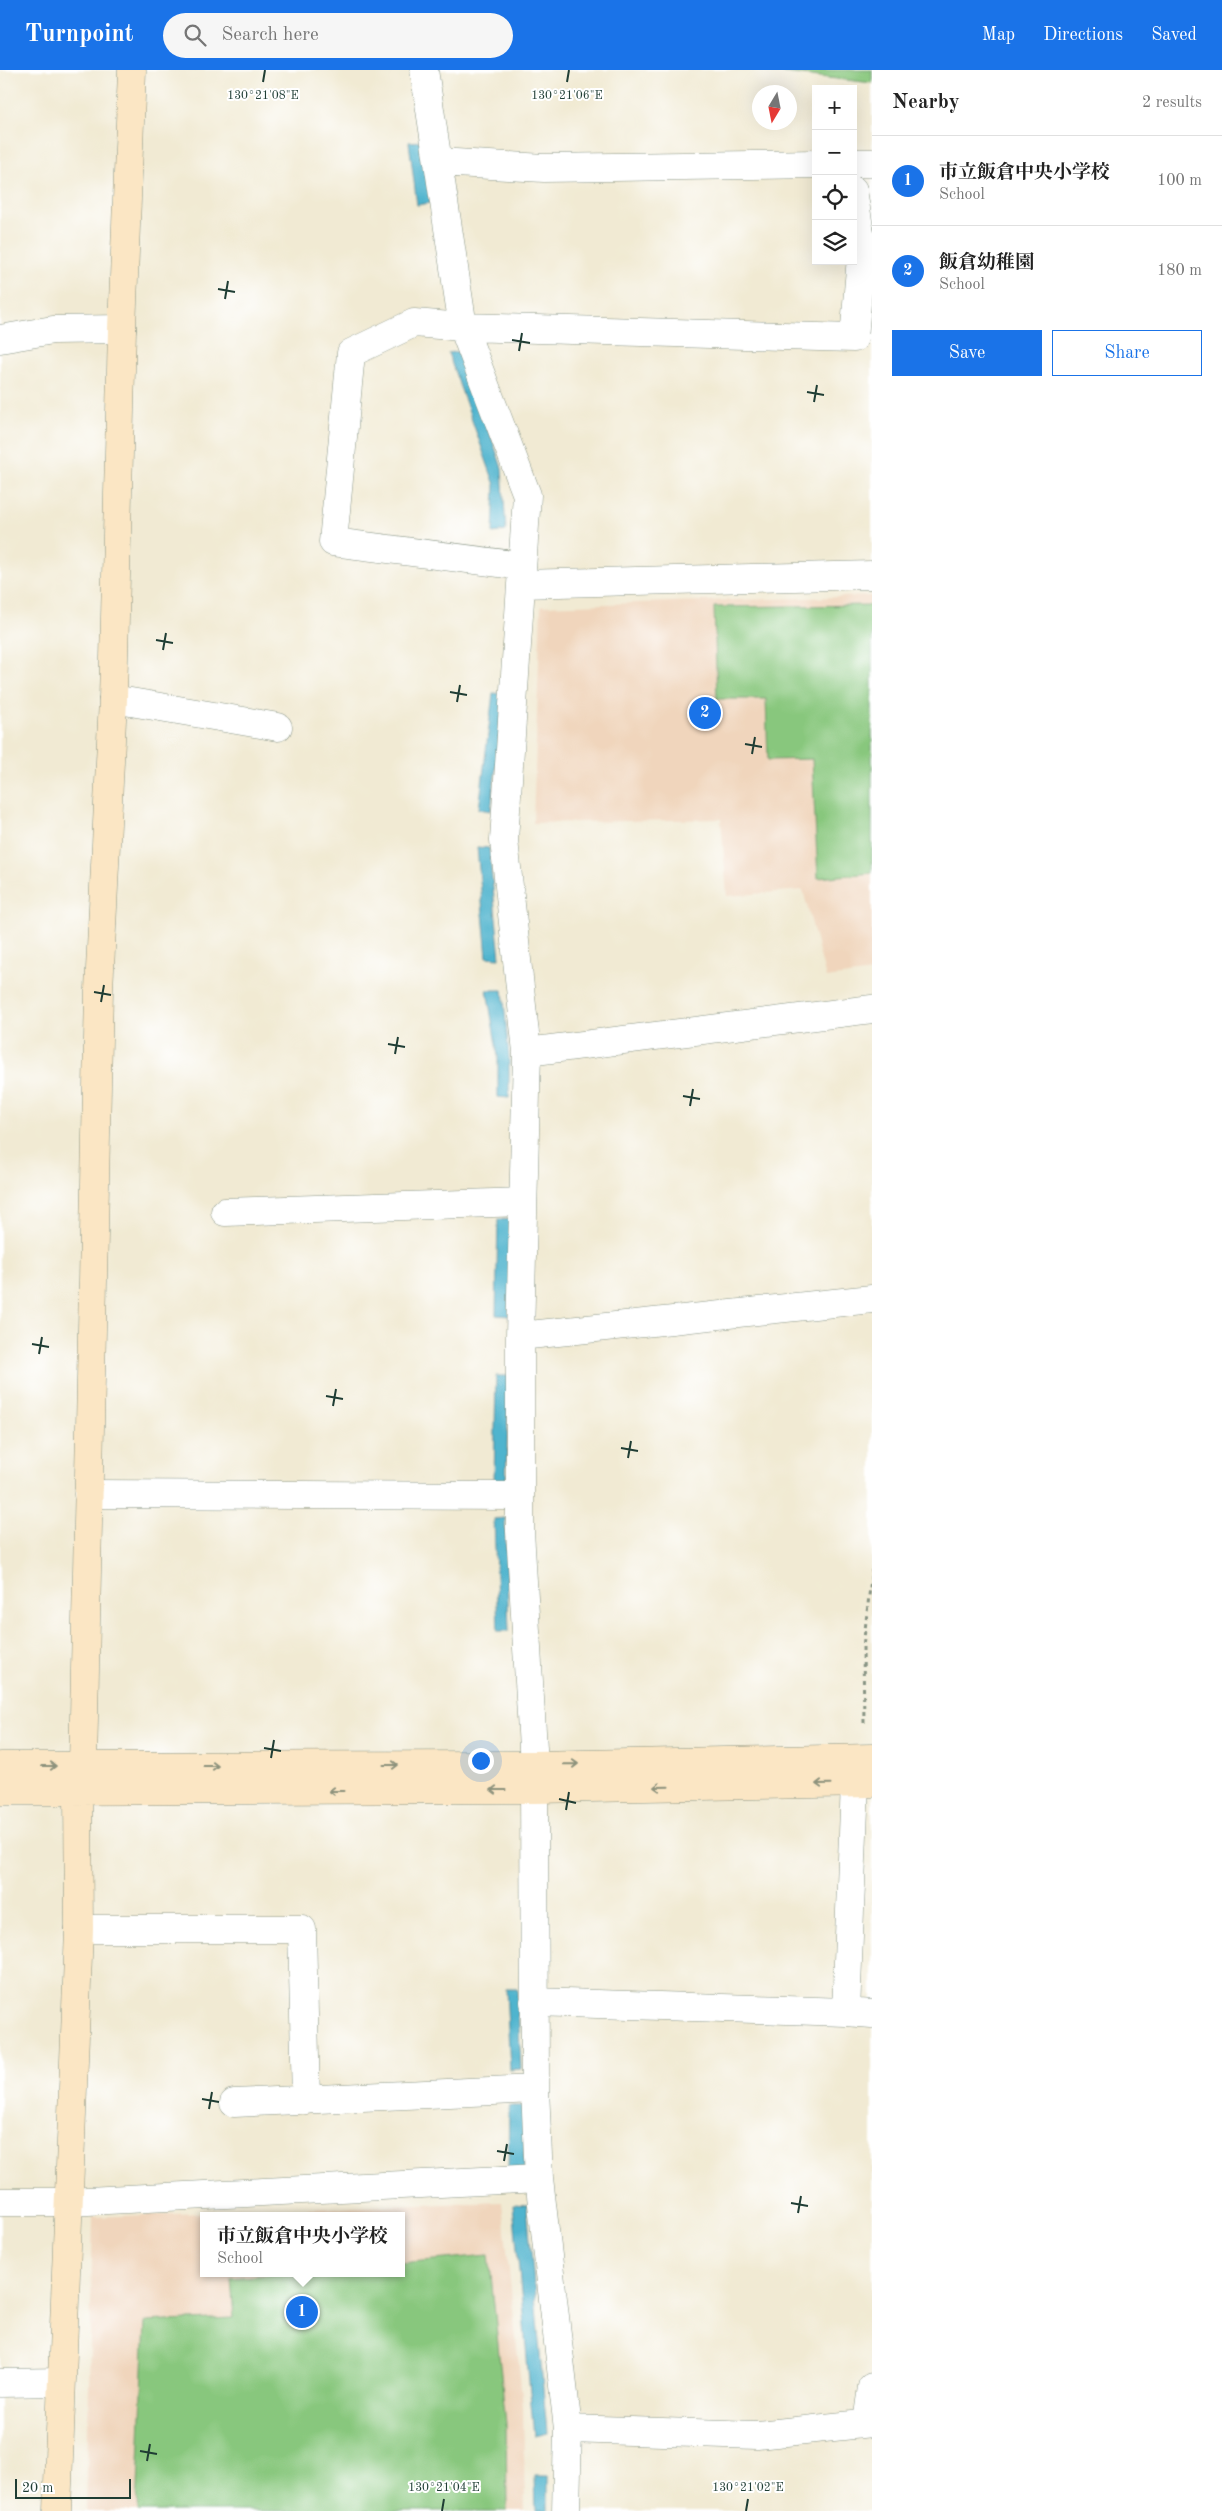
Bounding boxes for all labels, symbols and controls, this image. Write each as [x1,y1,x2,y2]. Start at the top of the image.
search box [163,13,513,58]
icon: search [181,21,209,49]
text: Turnpoint [25,23,133,47]
text: Search here [221,26,319,45]
text: Map [982,26,1015,44]
text: Directions [1043,26,1123,44]
text: Saved [1151,26,1197,44]
north arrow [752,85,797,130]
map controls [812,85,857,265]
button: + [812,85,857,130]
text: 130°21'08"E [227,90,299,102]
text: 130°21'06"E [531,90,603,102]
text: Nearby [892,92,960,113]
text: 2 results [1142,95,1202,111]
button: − [812,130,857,175]
text: 市立飯倉中央小学校 [939,164,1110,183]
text: 1 [903,173,913,189]
text: 100 m [1157,173,1202,189]
button: locate [812,175,857,220]
text: School [939,187,985,203]
button: layers [812,220,857,265]
text: 飯倉幼稚園 [939,254,1034,273]
text: 2 [903,263,913,279]
text: 180 m [1157,263,1202,279]
text: School [939,277,985,293]
button: Save [892,330,1042,376]
button: Share [1052,330,1202,376]
pin: 2 [689,694,721,732]
your location [468,1748,494,1774]
one-way arrow [562,1759,579,1769]
one-way arrow [382,1760,399,1770]
one-way arrow [40,1761,56,1771]
one-way arrow [203,1761,219,1770]
one-way arrow [816,1779,832,1789]
one-way arrow [653,1782,670,1792]
one-way arrow [491,1785,507,1795]
one-way arrow [328,1786,344,1796]
popup [200,2212,405,2277]
text: 市立飯倉中央小学校 [217,2228,388,2247]
text: School [217,2251,263,2267]
pin: 1 [286,2293,318,2331]
scale bar [15,2476,131,2499]
text: 20 m [22,2481,53,2495]
text: 130°21'04"E [408,2482,480,2494]
text: 130°21'02"E [712,2482,784,2494]

